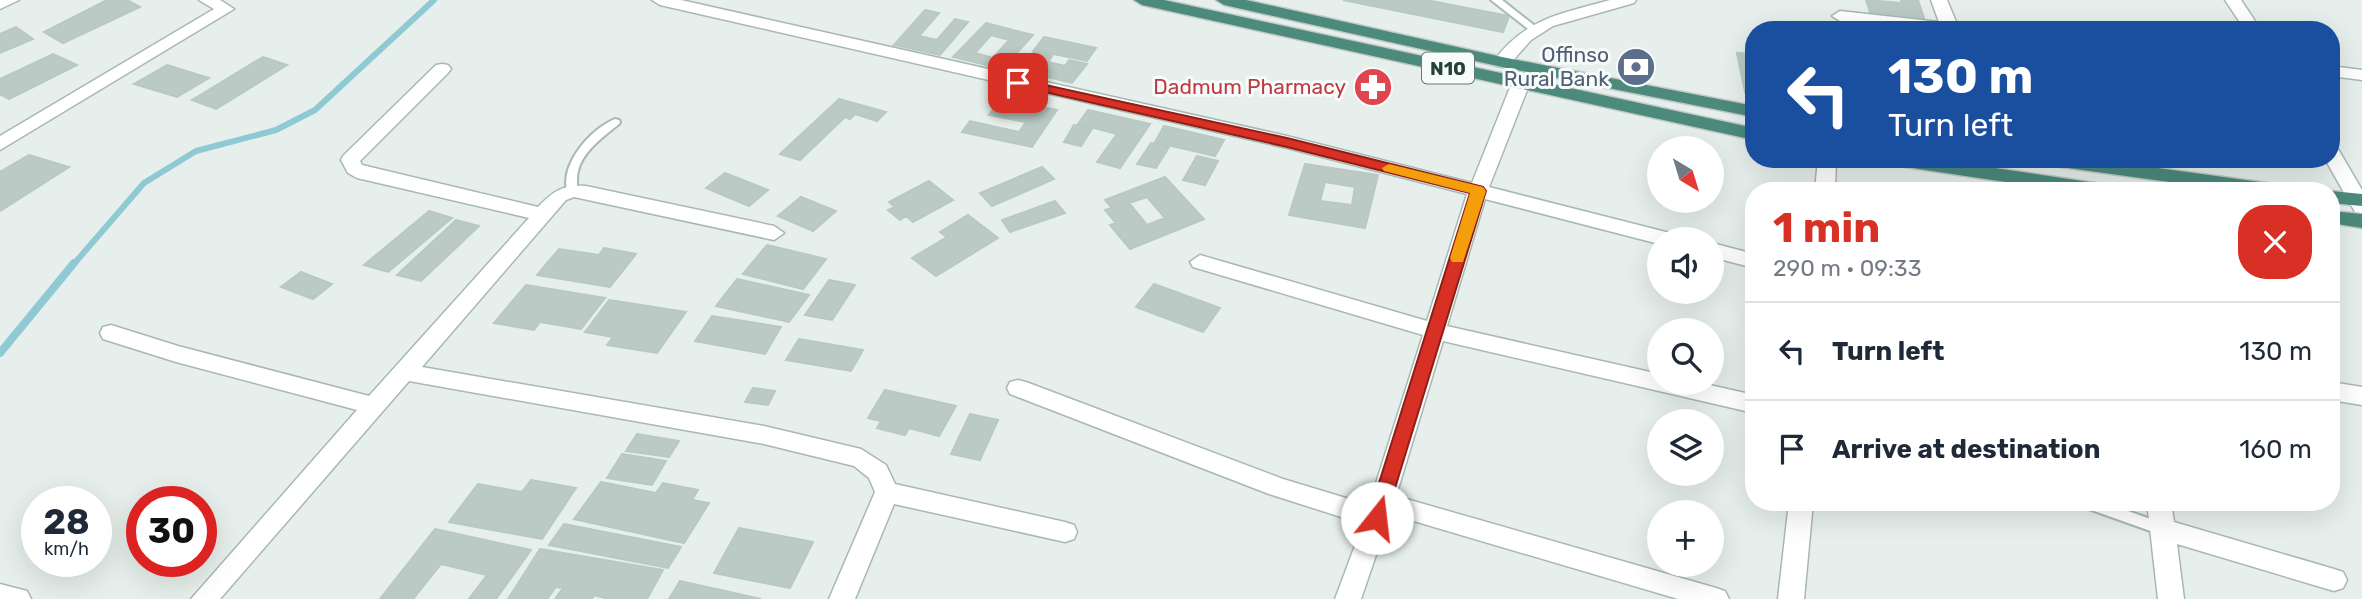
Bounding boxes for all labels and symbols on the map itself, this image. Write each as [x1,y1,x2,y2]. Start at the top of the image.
place label: Offinso Rural Bank [1504,42,1609,91]
bank icon: Offinso Rural Bank [1615,46,1657,88]
road number: N10 [1422,52,1474,83]
pin [988,53,1048,113]
pharmacy icon: Dadmum Pharmacy [1352,66,1394,108]
place label: Dadmum Pharmacy [1153,74,1346,99]
north arrow [1647,136,1724,214]
position arrow [1340,481,1414,555]
speed limit sign: 30 [126,486,217,577]

